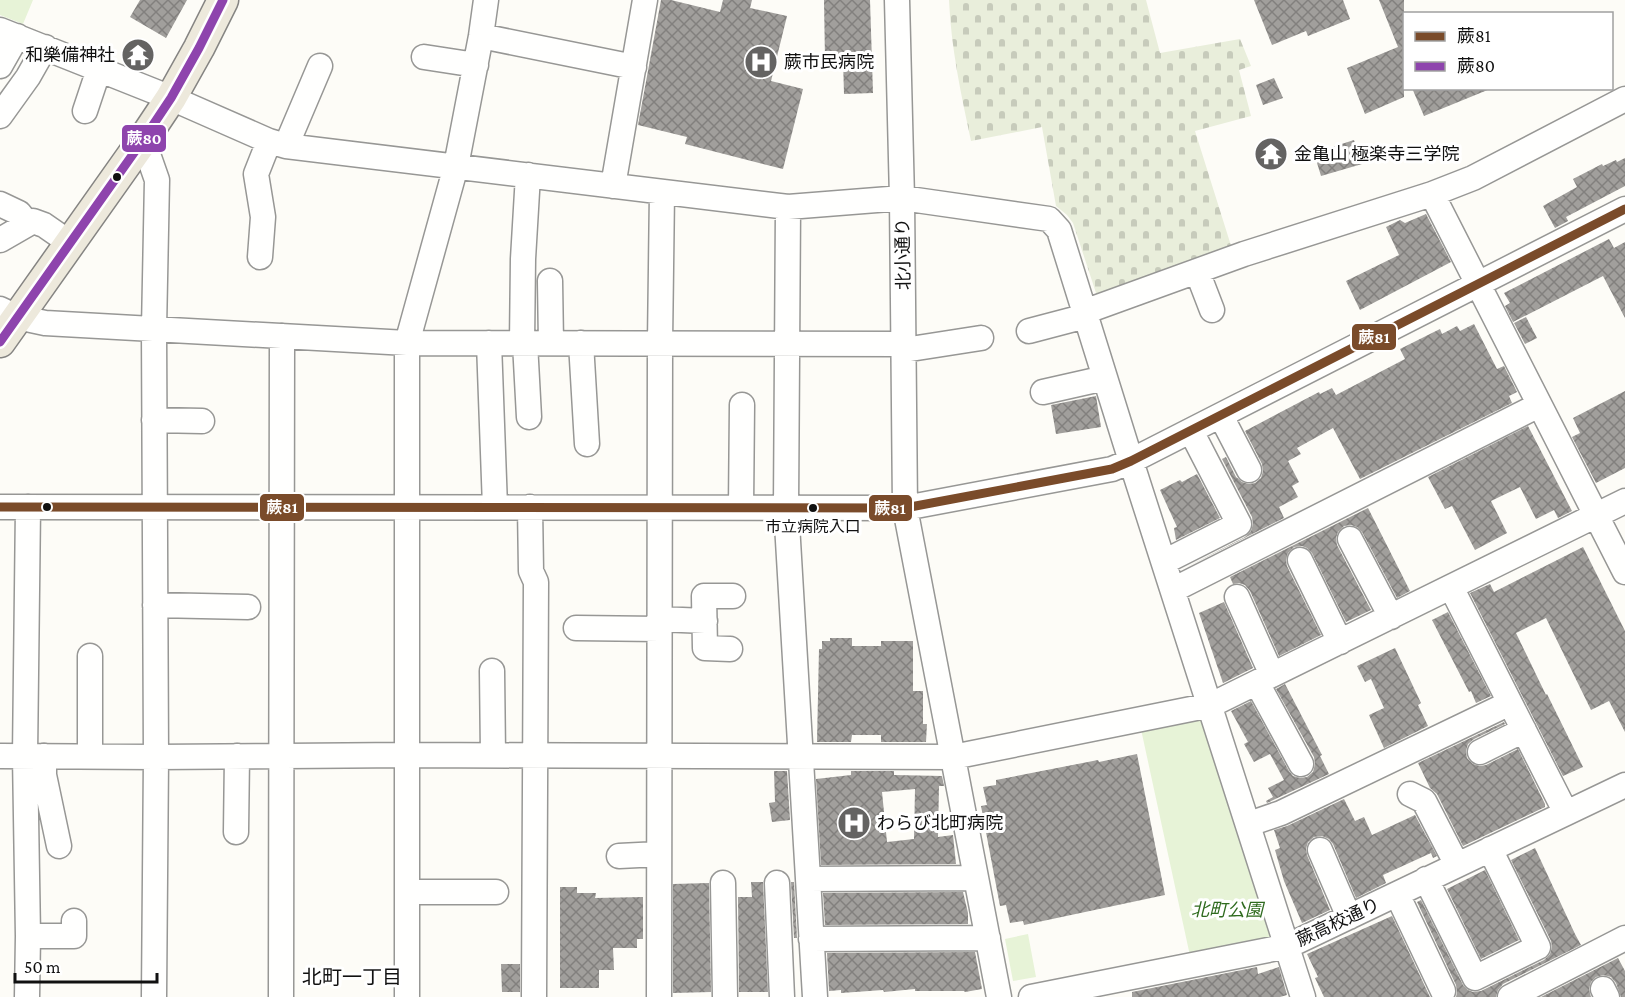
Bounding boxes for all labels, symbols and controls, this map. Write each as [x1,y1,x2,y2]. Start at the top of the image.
legend [1403,12,1613,90]
text: 蕨81 [1457,26,1491,46]
temple icon: 和樂備神社 [120,37,156,73]
hospital icon: 蕨市民病院 [743,44,779,80]
place label: 和樂備神社 [25,45,115,65]
place label: 蕨市民病院 [784,52,874,72]
text: 蕨80 [1457,56,1495,76]
line badge: 蕨80 [121,124,167,153]
text: 蕨80 [126,130,162,147]
temple icon: 金亀山 極楽寺三学院 [1253,136,1289,172]
place label: 金亀山 極楽寺三学院 [1294,144,1459,164]
unlabelled marker [111,171,123,183]
street label: 北小通り [892,218,914,290]
line badge: 蕨81 [1351,323,1397,351]
text: 蕨81 [1358,329,1390,346]
line badge: 蕨81 [259,493,305,522]
line badge: 蕨81 [868,494,913,522]
text: 蕨81 [266,499,298,516]
text: 蕨81 [874,500,906,517]
unlabelled marker [41,501,53,513]
marker: 市立病院入口 [807,502,819,514]
place label: 市立病院入口 [765,518,861,535]
hospital icon: わらび北町病院 [836,805,872,841]
place label: わらび北町病院 [877,813,1003,833]
street label: 蕨高校通り [1293,894,1383,950]
park label: 北町公園 [1191,900,1266,920]
scale bar [15,946,158,984]
text: 50 m [24,957,61,977]
district label: 北町一丁目 [302,966,402,988]

